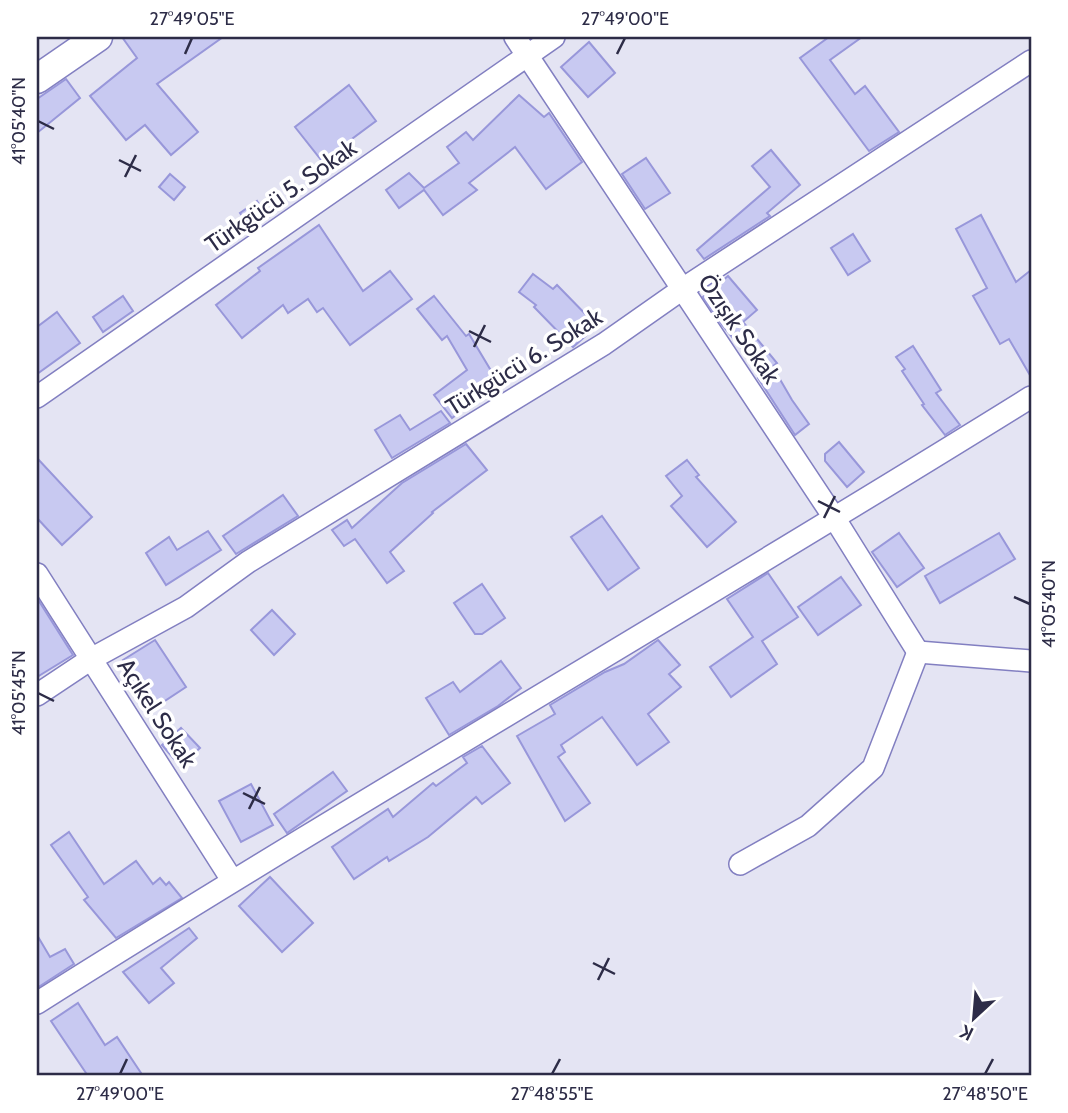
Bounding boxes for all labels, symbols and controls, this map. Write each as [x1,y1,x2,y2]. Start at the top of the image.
text: 27°49'05"E [149,8,235,30]
text: 27°49'00"E [581,8,669,30]
text: 41°05'40"N [8,77,30,165]
street label: Türkgücü 5. Sokak [199,133,362,259]
street label: Özışık Sokak [692,268,787,389]
street label: Türkgücü 6. Sokak [440,302,607,421]
text: 41°05'40"N [1038,560,1060,648]
text: 41°05'45"N [8,650,30,736]
street label: Açıkel Sokak [111,653,204,773]
north arrow [939,984,1009,1054]
text: K [956,1020,977,1046]
text: 27°49'00"E [76,1083,164,1105]
text: 27°48'55"E [511,1083,593,1105]
text: 27°48'50"E [942,1083,1028,1105]

